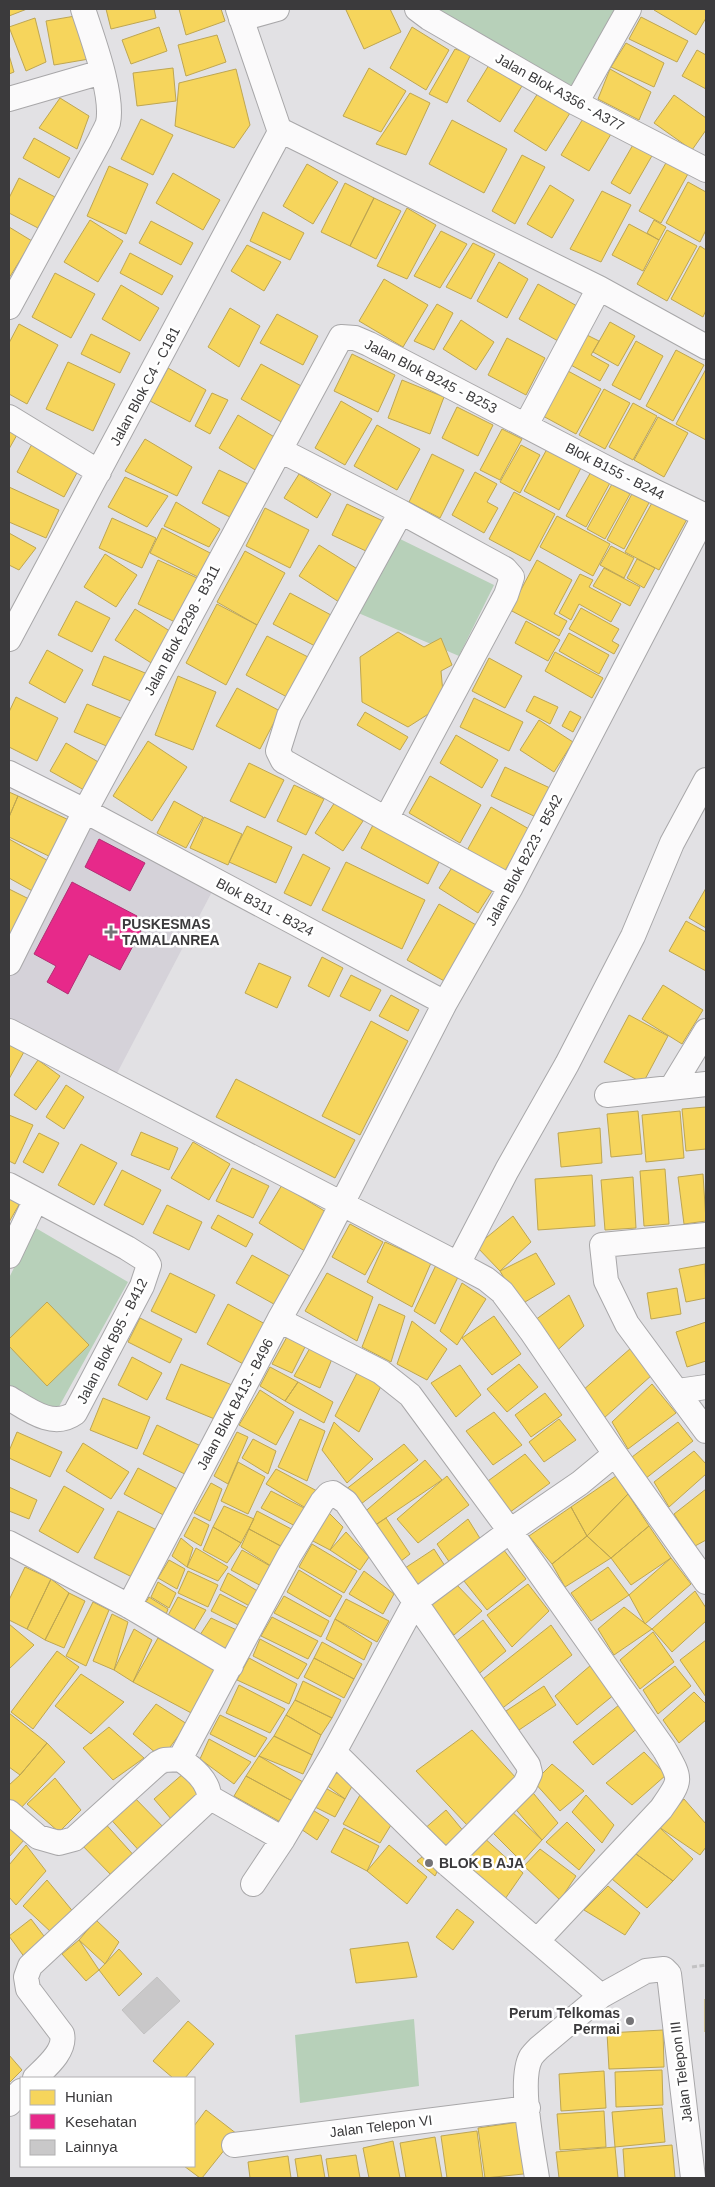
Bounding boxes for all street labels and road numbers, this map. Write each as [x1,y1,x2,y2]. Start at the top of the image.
street label: Jalan Blok A356 - A377 [493,50,627,134]
street label: Jalan Blok C4 - C181 [107,324,183,448]
street label: Jalan Blok B245 - B253 [362,336,500,416]
street label: Blok B155 - B244 [563,439,667,503]
street label: Jalan Blok B298 - B311 [141,562,223,698]
street label: Jalan Blok B223 - B542 [483,791,566,928]
street label: Blok B311 - B324 [214,875,317,939]
street label: Jalan Blok B95 - B412 [73,1275,151,1406]
street label: Jalan Blok B413 - B496 [194,1335,277,1472]
street label: Jalan Telepon III [667,2021,695,2123]
street label: Jalan Telepon VI [329,2112,433,2140]

